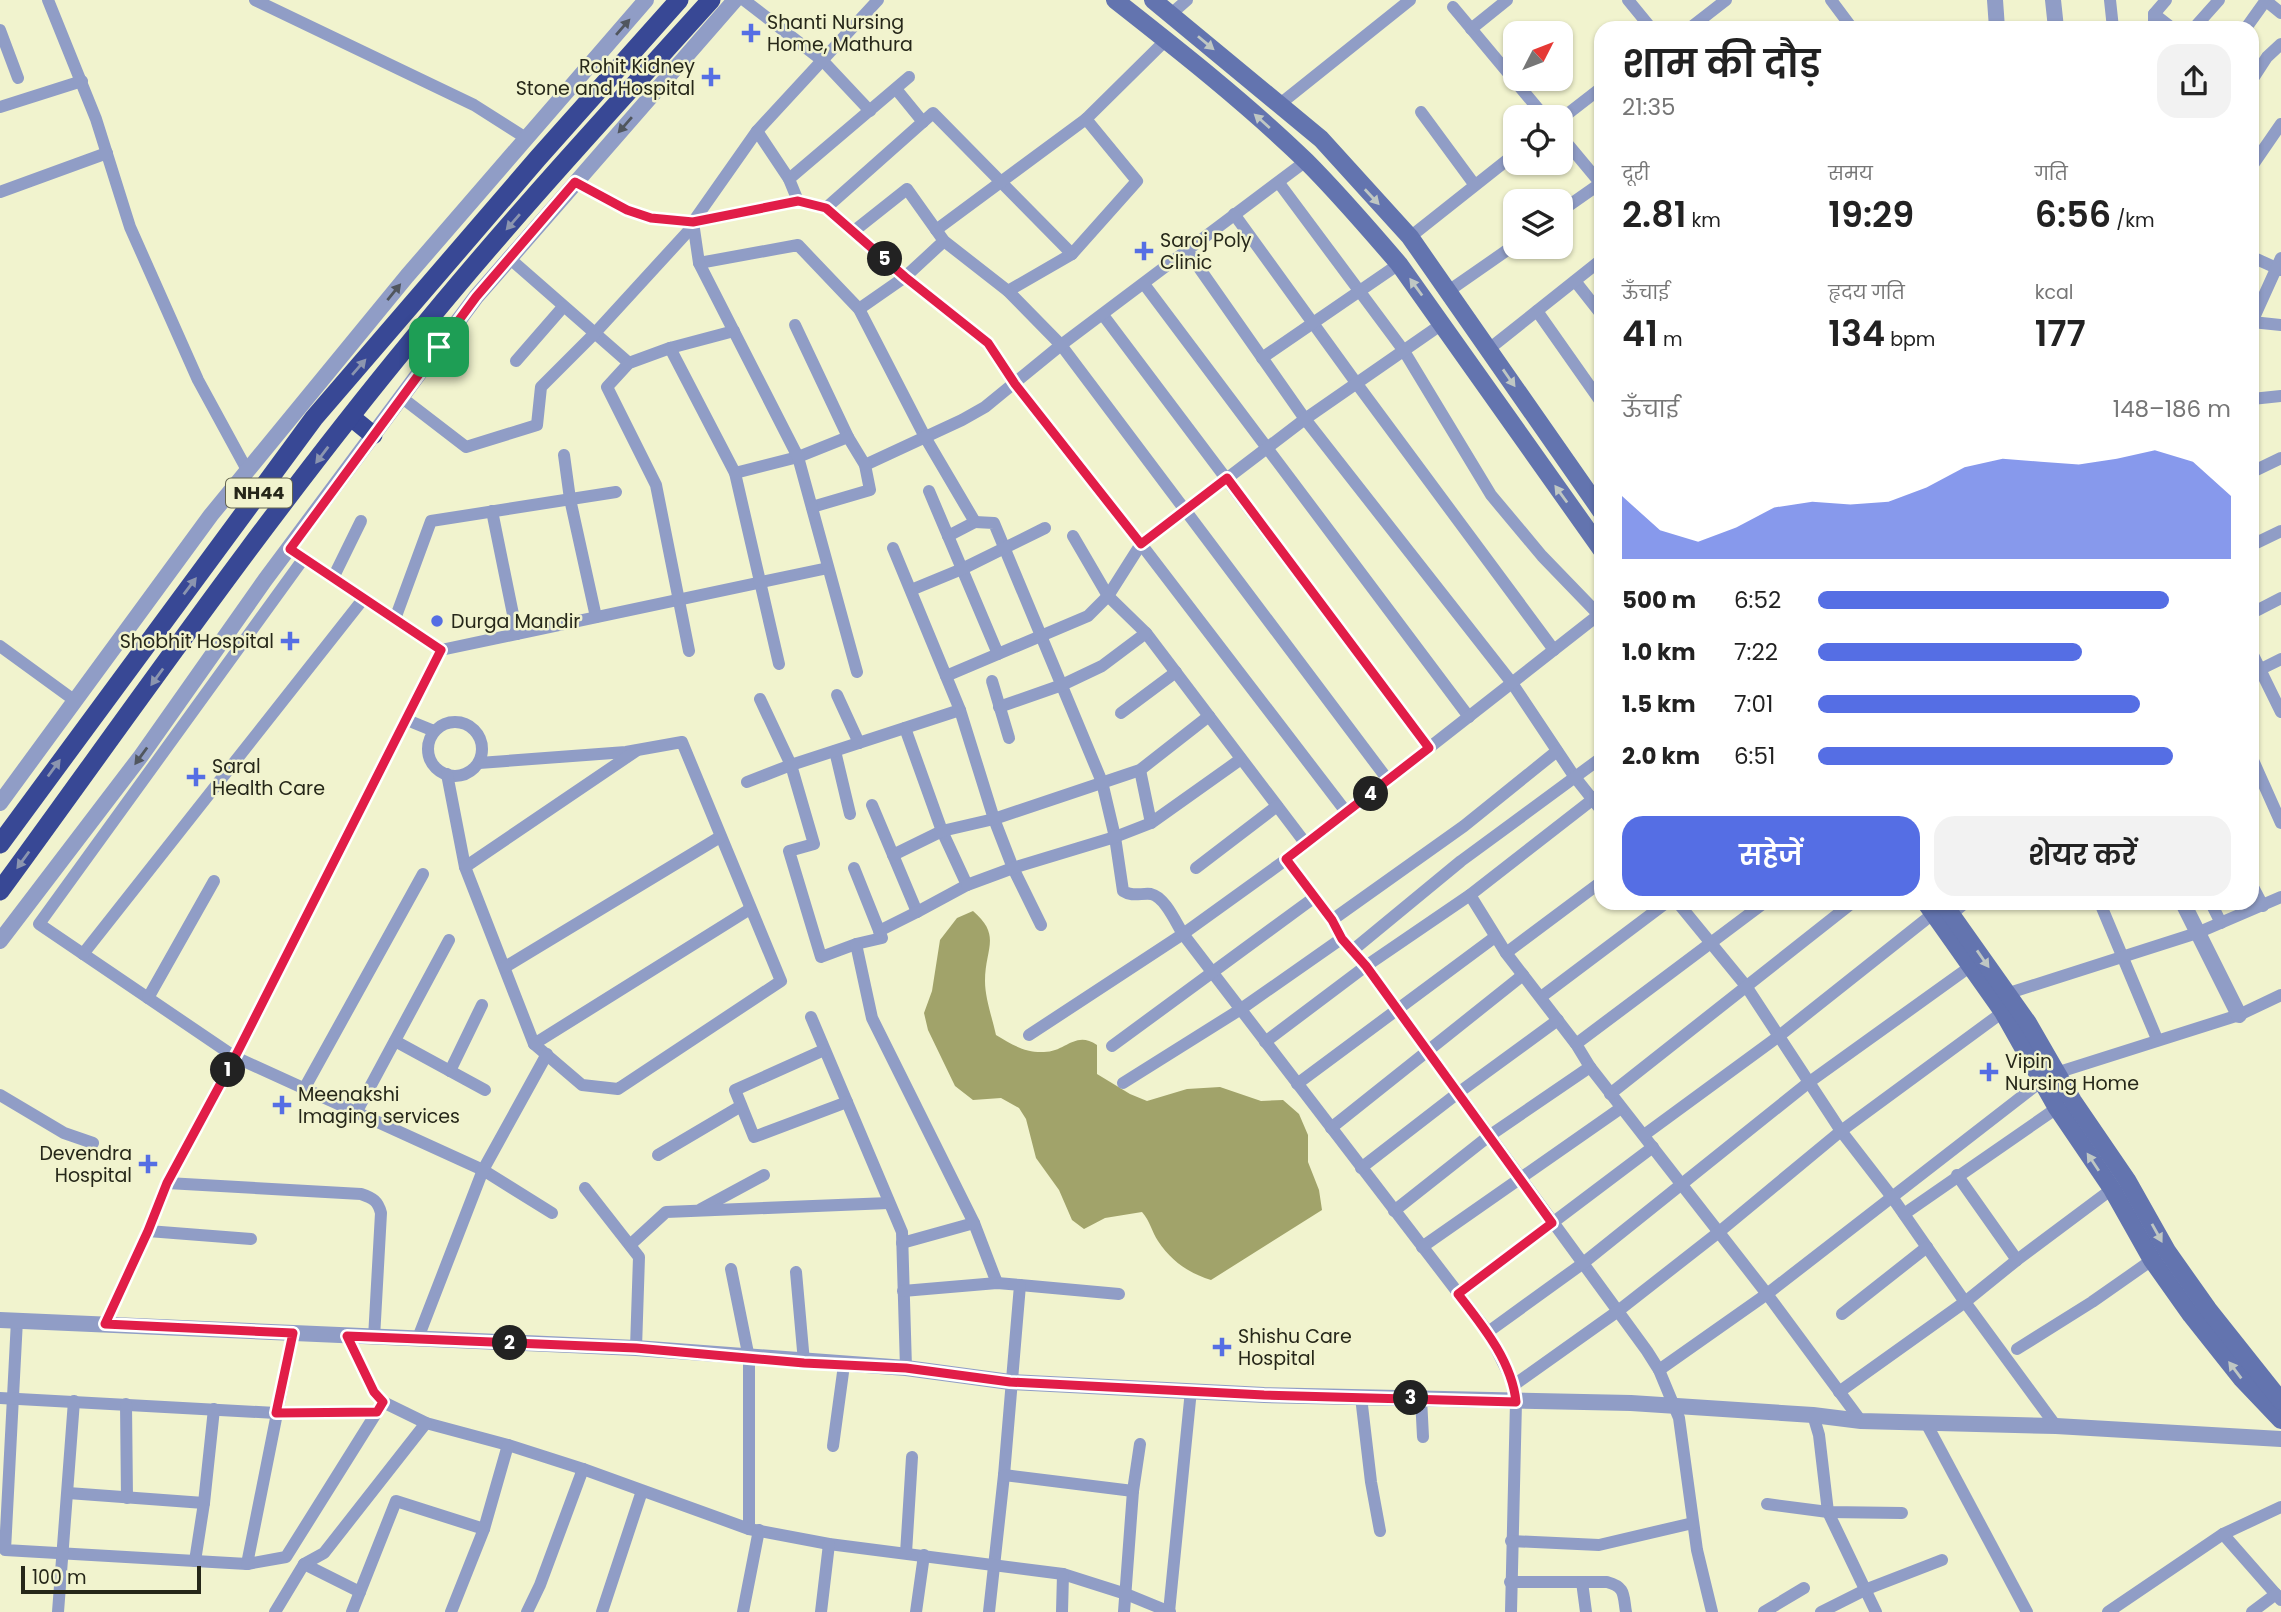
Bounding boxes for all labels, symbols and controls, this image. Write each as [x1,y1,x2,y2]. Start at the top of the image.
place label: Shanti Nursing Home, Mathura [767,9,913,58]
one-way arrow [615,18,631,36]
north arrow [1503,21,1573,91]
map controls [1503,21,1573,259]
marker: Shanti Nursing Home, Mathura [741,23,761,43]
one-way arrow [1196,35,1214,50]
text: शाम की दौड़ [1622,37,1820,90]
button: share [2157,44,2231,118]
place label: Rohit Kidney Stone and Hospital [516,53,695,102]
marker: Rohit Kidney Stone and Hospital [701,67,721,87]
text: 21:35 [1622,91,1675,123]
button: locate [1503,105,1573,175]
one-way arrow [1253,113,1271,129]
one-way arrow [617,116,633,134]
text: दूरी [1622,160,1649,187]
text: समय [1828,160,1873,187]
text: गति [2035,160,2068,187]
one-way arrow [1364,188,1380,205]
button: layers [1503,189,1573,259]
text: 2.81 [1622,190,1686,239]
text: 19:29 [1828,190,1914,239]
text: 6:56 [2035,190,2111,239]
text: km [1686,207,1721,234]
text: /km [2111,207,2155,234]
one-way arrow [506,214,521,231]
place label: Saroj Poly Clinic [1160,227,1252,276]
marker: Saroj Poly Clinic [1134,241,1154,261]
pin: 5 [868,242,903,276]
text: 5 [878,245,891,272]
one-way arrow [1409,278,1423,297]
text: ऊँचाई [1622,279,1669,306]
text: हृदय गति [1828,279,1905,306]
text: kcal [2035,279,2074,306]
one-way arrow [386,283,401,301]
text: 41 [1622,309,1658,358]
text: 134 [1828,309,1885,358]
text: 177 [2035,309,2086,358]
pin [409,317,469,377]
text: m [1658,326,1682,353]
text: bpm [1885,326,1935,353]
icon: arrive [420,328,458,366]
one-way arrow [351,358,367,376]
one-way arrow [1502,369,1516,387]
text: ऊँचाई [1622,393,1679,425]
text: 148–186 m [2113,393,2231,425]
one-way arrow [315,446,329,464]
road number: NH44 [226,478,292,508]
one-way arrow [1554,485,1568,503]
one-way arrow [183,577,197,595]
text: 500 m [1622,584,1696,616]
text: 6:52 [1734,584,1781,616]
place label: Durga Mandir [451,608,580,635]
marker: Durga Mandir [429,613,445,629]
place label: Shobhit Hospital [120,628,274,655]
marker: Shobhit Hospital [280,631,300,651]
text: 1.0 km [1622,636,1696,668]
text: 7:22 [1734,636,1778,668]
one-way arrow [150,668,164,686]
text: 1.5 km [1622,688,1696,720]
text: 7:01 [1734,688,1773,720]
text: 2.0 km [1622,740,1700,772]
text: 6:51 [1734,740,1775,772]
one-way arrow [134,747,148,765]
place label: Saral Health Care [212,753,325,802]
one-way arrow [47,760,62,778]
marker: Saral Health Care [186,767,206,787]
pin: 4 [1354,776,1388,812]
text: 4 [1364,780,1377,807]
button: सहेजें [1622,816,1920,896]
button: शेयर करें [1934,816,2231,896]
one-way arrow [15,851,30,869]
one-way arrow [1976,950,1990,968]
place label: Vipin Nursing Home [2005,1048,2139,1097]
pin: 1 [210,1052,246,1088]
text: 1 [224,1056,231,1083]
marker: Vipin Nursing Home [1979,1062,1999,1082]
place label: Meenakshi Imaging services [298,1081,460,1130]
marker: Meenakshi Imaging services [272,1095,292,1115]
place label: Devendra Hospital [39,1140,132,1189]
one-way arrow [2087,1152,2100,1172]
marker: Devendra Hospital [138,1154,158,1174]
one-way arrow [2151,1224,2163,1243]
place label: Shishu Care Hospital [1238,1323,1352,1372]
pin: 2 [492,1326,528,1360]
text: 2 [504,1329,515,1356]
marker: Shishu Care Hospital [1212,1337,1232,1357]
one-way arrow [2228,1361,2242,1379]
pin: 3 [1394,1380,1428,1416]
text: 3 [1405,1384,1416,1411]
scale bar [21,1563,201,1595]
text: 100 m [32,1564,87,1591]

